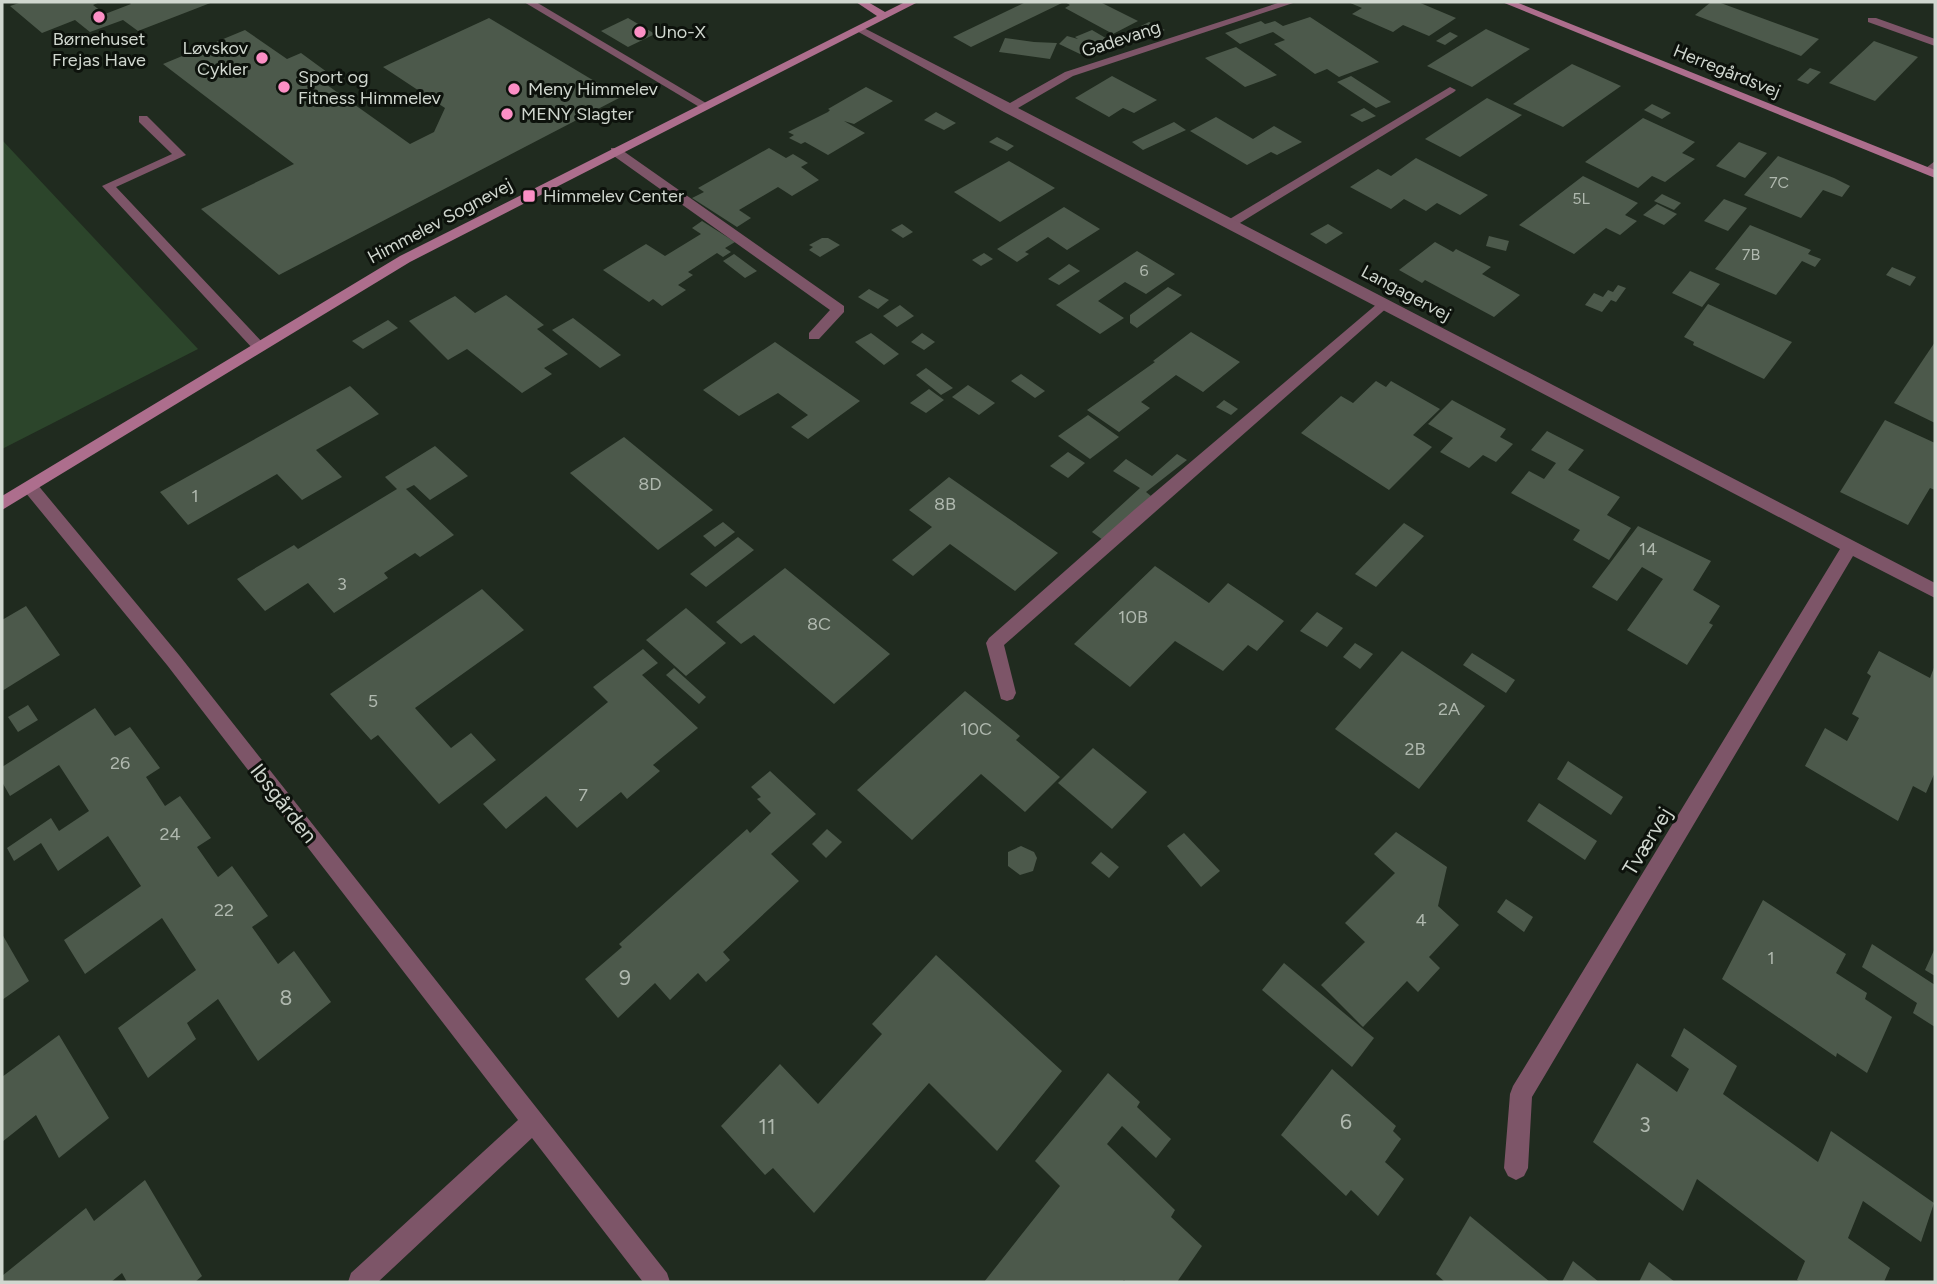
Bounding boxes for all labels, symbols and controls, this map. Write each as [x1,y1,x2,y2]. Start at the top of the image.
marker: Børnehuset Frejas Have [91,9,107,25]
street label: Gadevang [1079,16,1163,62]
place label: Uno-X [654,21,706,43]
marker: Uno-X [632,24,648,40]
place label: Børnehuset Frejas Have [52,28,146,71]
place label: Løvskov Cykler [183,37,249,80]
street label: Herregårdsvej [1670,39,1784,103]
marker: Løvskov Cykler [254,50,270,66]
place label: Sport og Fitness Himmelev [298,66,442,109]
place label: Meny Himmelev [528,78,659,100]
marker: Sport og Fitness Himmelev [276,79,292,95]
marker: Meny Himmelev [506,81,522,97]
place label: MENY Slagter [521,103,634,125]
marker: MENY Slagter [499,106,515,122]
street label: Himmelev Sognevej [364,173,516,269]
house number: 7C [1769,173,1789,192]
place label: Himmelev Center [543,185,684,207]
marker: Himmelev Center [521,188,537,204]
house number: 5L [1572,189,1590,208]
house number: 7B [1742,245,1760,264]
street label: Langagervej [1357,260,1455,326]
house number: 6 [1139,261,1149,280]
house number: 8D [638,473,662,495]
house number: 1 [191,485,199,507]
house number: 8B [934,493,956,515]
house number: 14 [1639,538,1657,560]
house number: 3 [337,573,347,595]
house number: 10B [1118,606,1148,628]
house number: 8C [807,613,831,635]
house number: 5 [368,690,378,712]
house number: 2A [1438,698,1460,720]
house number: 10C [960,718,992,740]
house number: 2B [1404,738,1426,760]
house number: 26 [110,752,130,774]
street label: Ibsgården [245,759,323,847]
house number: 7 [578,784,588,806]
street label: Tværvej [1617,802,1677,880]
house number: 24 [159,823,181,845]
house number: 22 [214,899,234,921]
house number: 4 [1415,909,1427,931]
house number: 1 [1767,947,1775,969]
house number: 9 [619,965,631,990]
house number: 8 [280,985,292,1010]
house number: 6 [1340,1109,1352,1134]
house number: 3 [1639,1112,1651,1137]
house number: 11 [758,1114,776,1139]

